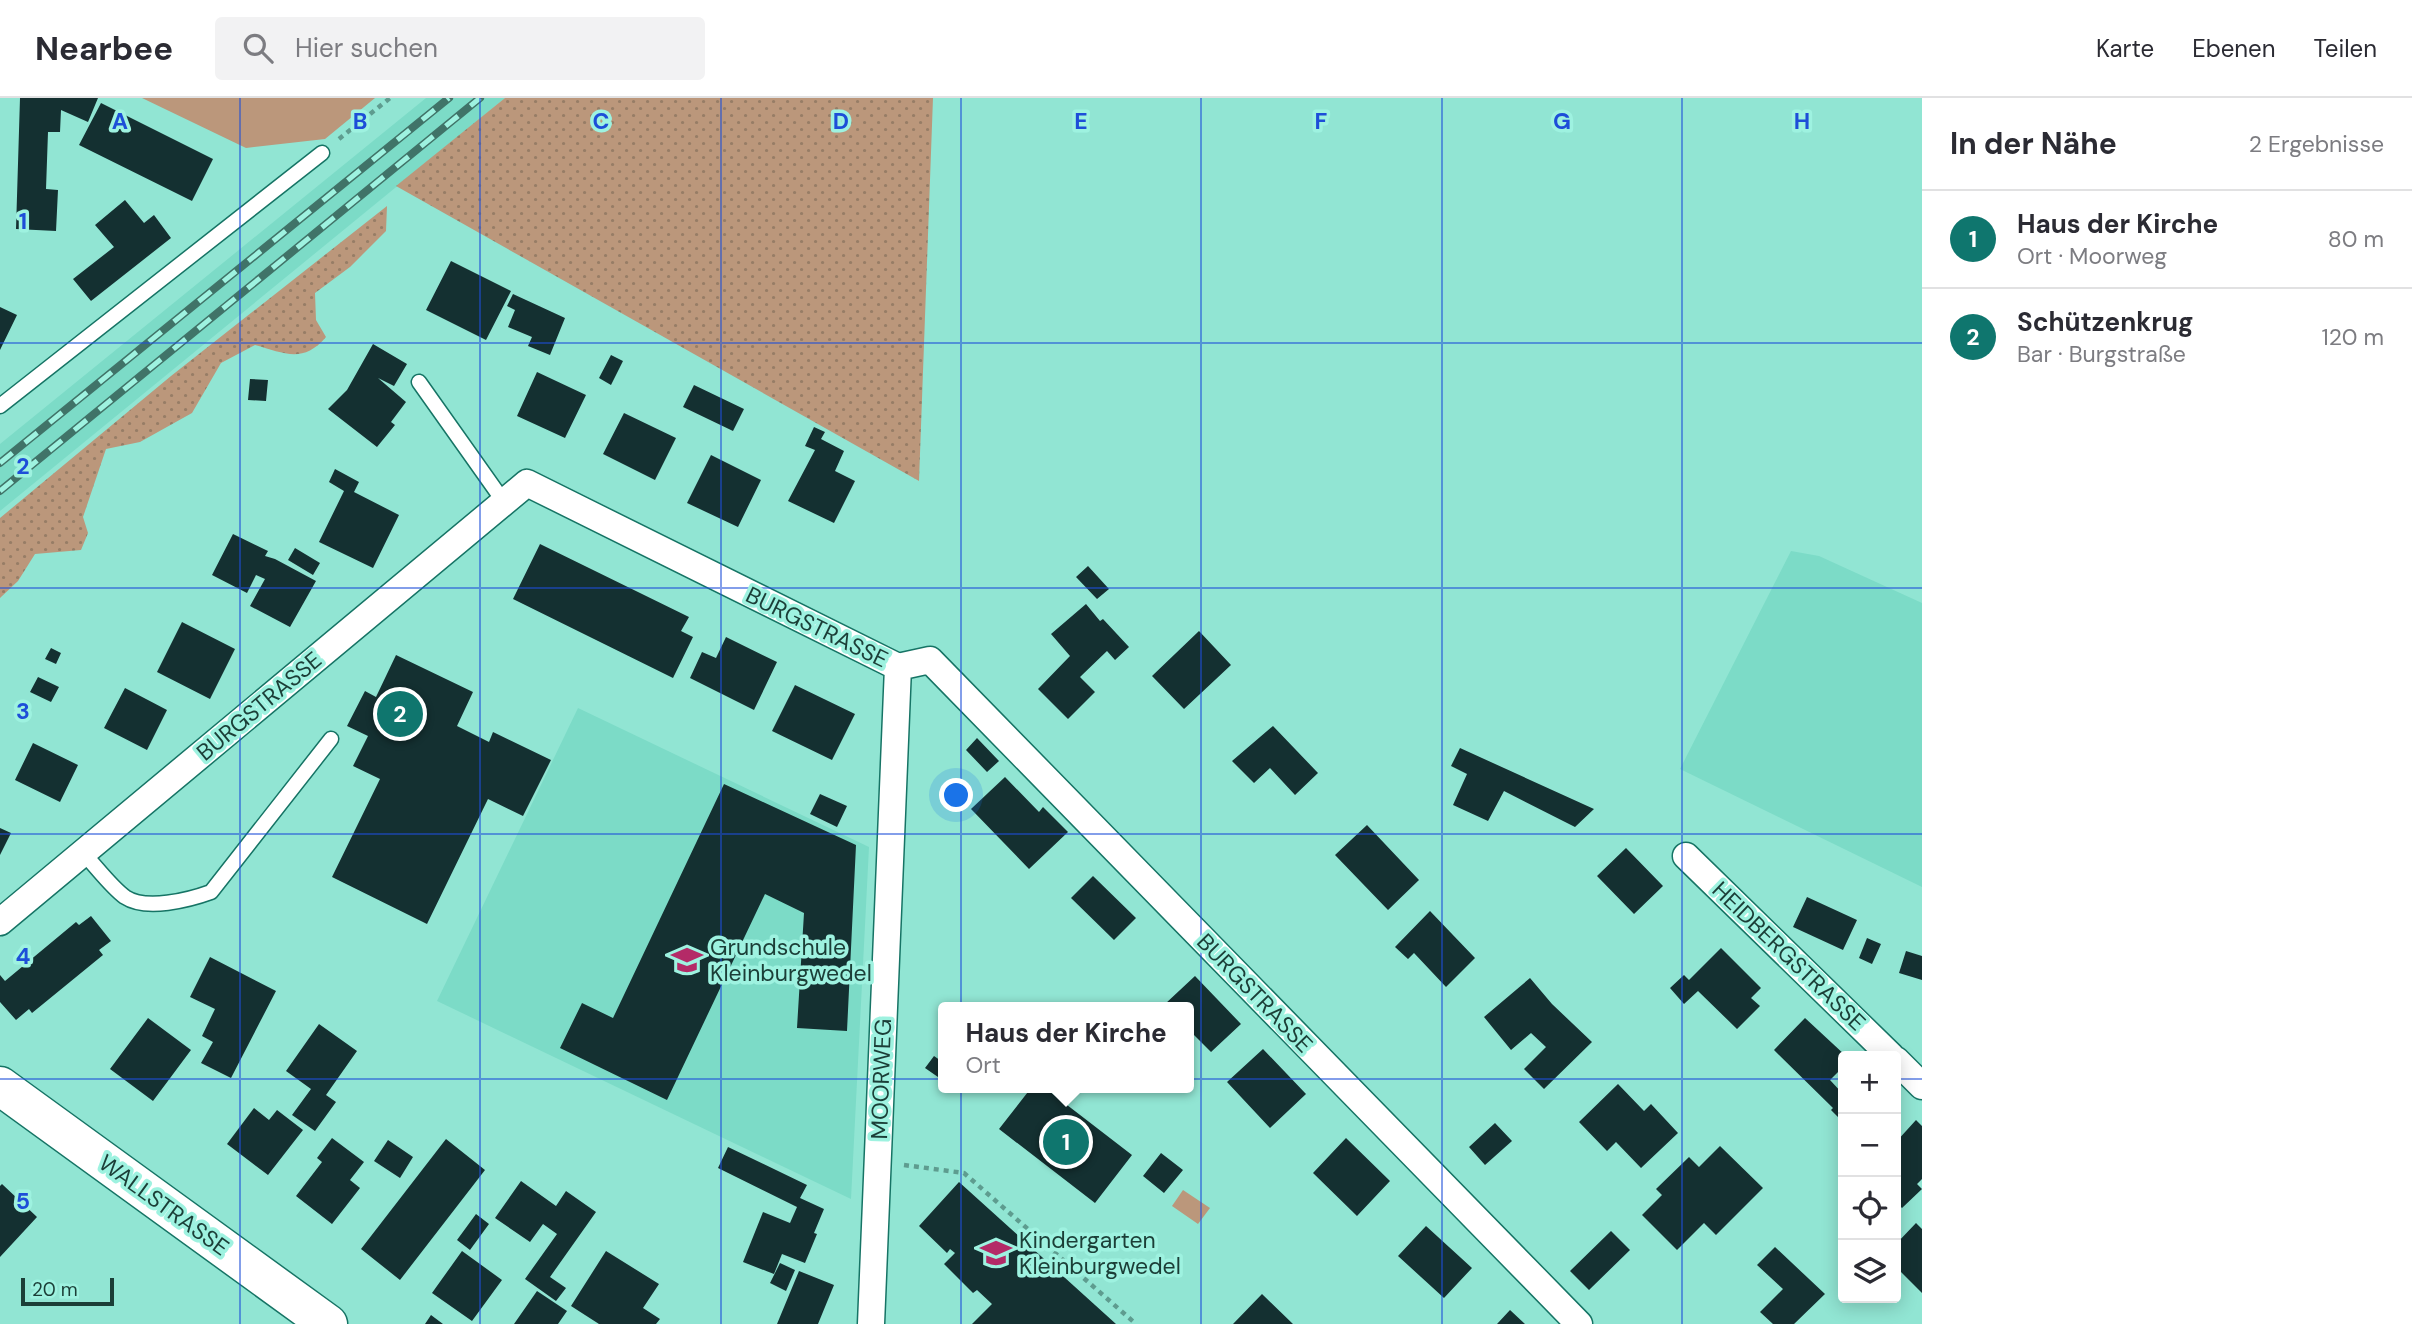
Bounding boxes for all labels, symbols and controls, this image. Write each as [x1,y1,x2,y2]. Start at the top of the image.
search box [215,17,705,80]
text: Nearbee [35,27,173,70]
icon: search [239,29,277,67]
text: Hier suchen [295,31,438,65]
text: Karte [2096,33,2154,64]
text: Ebenen [2192,33,2276,64]
text: Teilen [2314,33,2377,64]
text: A [112,106,128,136]
text: B [353,106,367,136]
text: C [593,106,609,136]
text: D [833,106,849,136]
text: E [1074,106,1088,136]
text: F [1315,106,1328,136]
text: G [1553,106,1571,136]
text: H [1794,106,1810,136]
text: In der Nähe [1950,124,2117,163]
text: 2 Ergebnisse [2249,129,2384,159]
text: 1 [19,206,27,236]
text: Haus der Kirche [2017,207,2218,241]
text: 1 [1969,224,1977,254]
text: 80 m [2328,224,2384,254]
text: Ort · Moorweg [2017,241,2167,271]
text: Schützenkrug [2017,305,2193,339]
text: 2 [1966,322,1980,352]
text: 120 m [2321,322,2384,352]
text: Bar · Burgstraße [2017,339,2186,369]
text: 2 [16,451,30,481]
street label: BURGSTRASSE [741,580,893,674]
street label: BURGSTRASSE [190,645,328,767]
pin: 2 [377,688,423,740]
text: 3 [16,696,30,726]
your location [939,778,973,812]
street label: HEIDBERGSTRASSE [1706,875,1872,1037]
street label: BURGSTRASSE [1191,927,1319,1059]
place label: Grundschule Kleinburgwedel [710,932,872,988]
text: 4 [16,941,31,971]
school or university icon: Grundschule Kleinburgwedel [670,943,704,977]
popup [938,1002,1194,1093]
text: Haus der Kirche [965,1016,1167,1050]
street label: MOORWEG [864,1018,898,1140]
text: Ort [965,1050,1001,1080]
map controls [1838,1051,1901,1303]
button: + [1838,1051,1901,1114]
button: − [1838,1114,1901,1177]
pin: 1 [1043,1116,1089,1168]
street label: WALLSTRASSE [93,1148,235,1262]
button: locate [1838,1177,1901,1240]
text: 5 [16,1186,30,1216]
place label: Kindergarten Kleinburgwedel [1019,1225,1181,1281]
school or university icon: Kindergarten Kleinburgwedel [979,1236,1013,1270]
button: layers [1838,1240,1901,1303]
scale bar [21,1275,114,1307]
text: 20 m [32,1277,78,1302]

